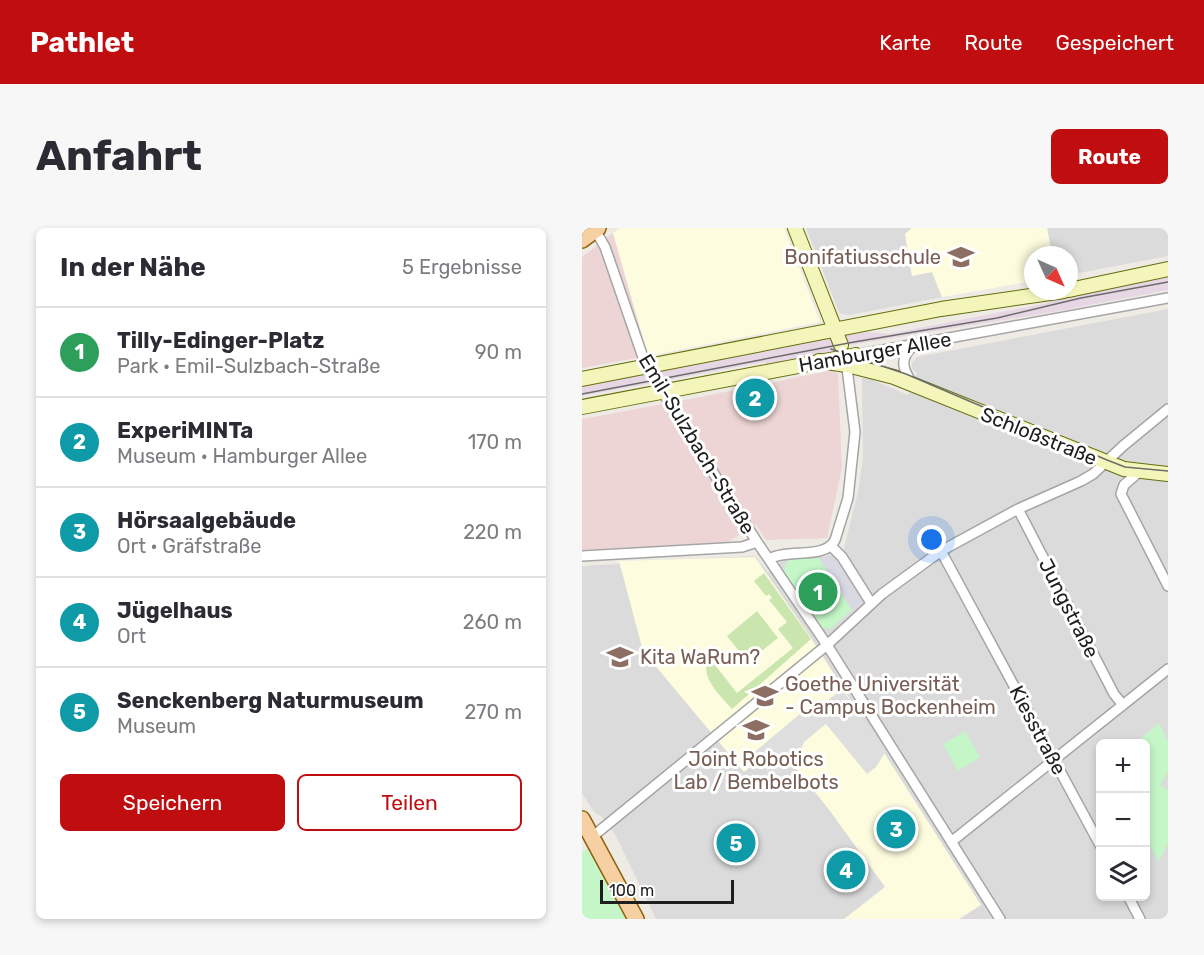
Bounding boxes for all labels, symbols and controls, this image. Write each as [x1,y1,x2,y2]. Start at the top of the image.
text: Pathlet [30,26,134,59]
text: Karte [879,30,931,55]
text: Route [964,30,1023,55]
text: Gespeichert [1056,30,1174,55]
button: Route [1051,129,1168,184]
text: Anfahrt [36,131,202,181]
school or university icon: Bonifatiusschule [946,242,976,272]
place label: Bonifatiusschule [784,245,941,269]
north arrow [1024,246,1078,300]
text: In der Nähe [60,252,206,283]
text: 5 Ergebnisse [402,255,522,279]
text: Tilly-Edinger-Platz [117,327,325,354]
street label: Hamburger Allee [797,327,953,377]
text: 1 [75,340,84,364]
text: 90 m [475,340,522,364]
street label: Emil-Sulzbach-Straße [634,350,760,538]
text: Park · Emil-Sulzbach-Straße [117,354,380,378]
pin: 2 [736,376,774,420]
street label: Schloßstraße [977,402,1101,470]
text: ExperiMINTa [117,417,253,444]
text: 2 [73,430,86,454]
text: 170 m [468,430,522,454]
text: Museum · Hamburger Allee [117,444,367,468]
text: Hörsaalgebäude [117,507,296,534]
text: 3 [73,520,86,544]
text: 220 m [463,520,522,544]
your location [917,525,946,554]
text: Ort · Gräfstraße [117,534,262,558]
street label: Jungstraße [1034,554,1104,662]
pin: 1 [798,570,838,614]
text: Jügelhaus [117,597,233,624]
text: 4 [73,610,86,634]
text: 260 m [463,610,522,634]
text: Ort [117,624,146,648]
school or university icon: Kita WaRum? [605,642,635,672]
place label: Kita WaRum? [640,645,760,669]
place label: Goethe Universität - Campus Bockenheim [785,672,996,719]
school or university icon: Goethe Universität - Campus Bockenheim [750,681,780,711]
street label: Kiesstraße [1004,681,1072,779]
text: Senckenberg Naturmuseum [117,687,424,714]
text: 5 [73,700,86,724]
text: 270 m [465,700,522,724]
text: Museum [117,714,196,738]
school or university icon: Joint Robotics Lab / Bembelbots [741,715,771,745]
map controls [1096,739,1150,901]
button: + [1096,739,1150,793]
place label: Joint Robotics Lab / Bembelbots [673,747,839,794]
button: Speichern [60,774,285,831]
button: Teilen [297,774,522,831]
button: − [1096,793,1150,847]
pin: 3 [876,806,916,852]
pin: 5 [716,820,756,866]
button: layers [1096,847,1150,901]
pin: 4 [826,848,866,892]
scale bar [600,877,734,904]
text: 100 m [609,881,654,900]

